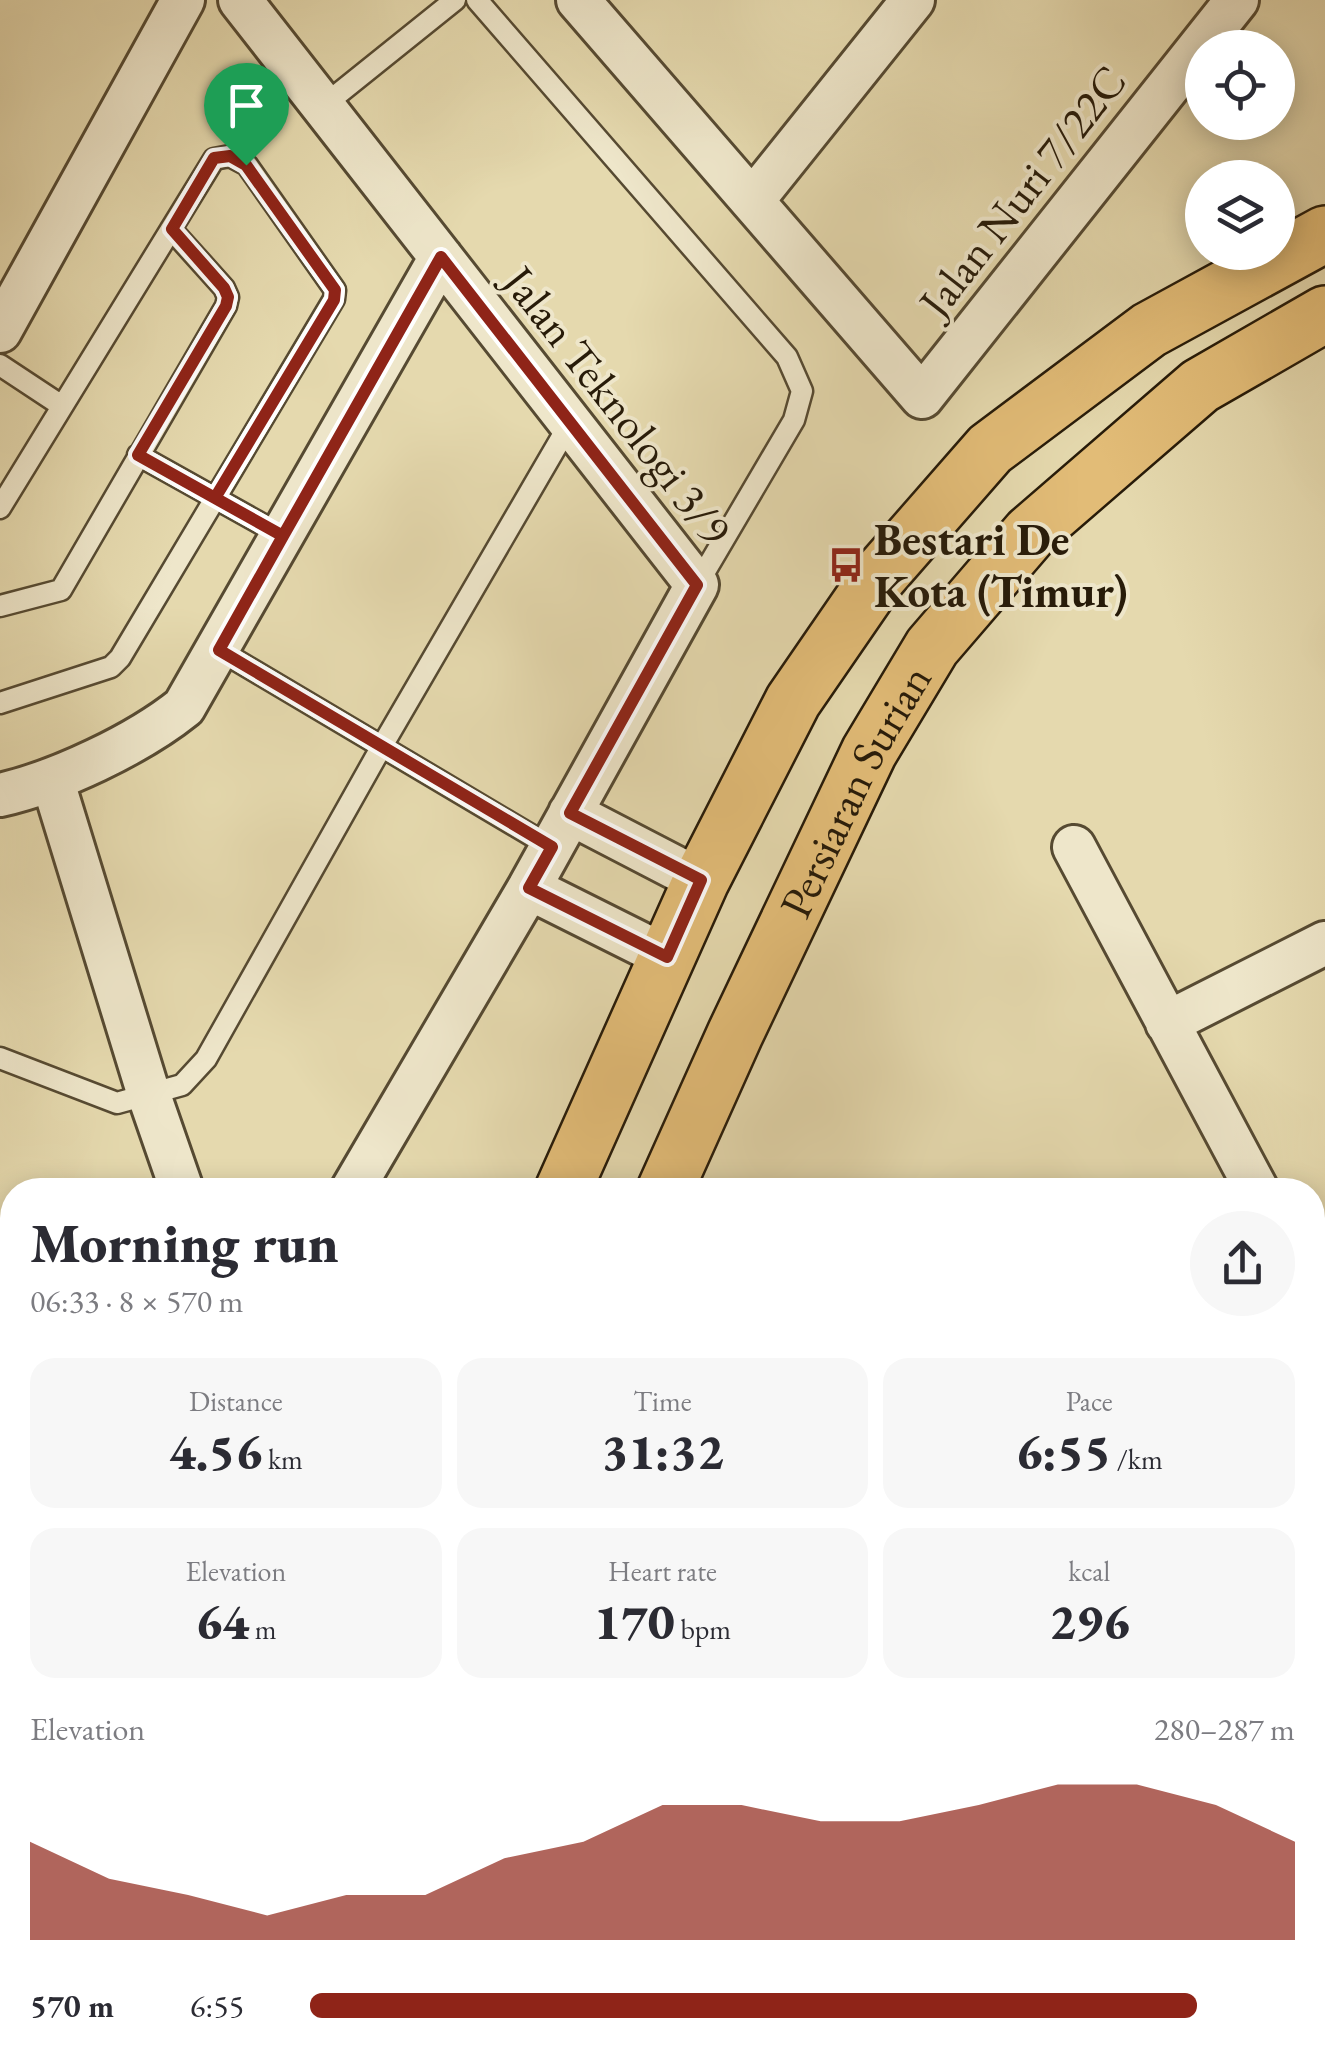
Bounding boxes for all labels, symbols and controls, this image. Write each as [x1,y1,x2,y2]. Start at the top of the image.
map controls [1185,30,1295,270]
button: locate [1185,30,1295,140]
street label: Jalan Nuri 7/22C [903,53,1138,332]
pin [204,63,289,166]
icon: arrive [219,78,274,133]
button: layers [1185,160,1295,270]
street label: Jalan Teknologi 3/9 [489,251,745,556]
place label: Bestari De Kota (Timur) [874,510,1128,620]
bus stop icon: Bestari De Kota (Timur) [827,546,865,584]
street label: Persiaran Surian [766,654,944,927]
text: Morning run [30,1207,339,1278]
button: share [1190,1211,1295,1316]
text: 06:33 · 8 × 570 m [30,1280,243,1322]
text: Distance [189,1383,283,1419]
text: Time [633,1383,692,1419]
text: Pace [1066,1383,1113,1419]
text: 4.56 [169,1419,262,1484]
text: 31:32 [601,1419,724,1484]
text: 6:55 [1016,1419,1111,1484]
text: km [262,1441,303,1477]
text: /km [1111,1441,1163,1477]
text: Elevation [185,1553,286,1589]
text: Heart rate [608,1553,717,1589]
text: kcal [1068,1553,1110,1589]
text: 64 [195,1589,249,1654]
text: 170 [594,1589,675,1654]
text: 296 [1049,1589,1130,1654]
text: m [249,1611,277,1647]
text: bpm [675,1611,731,1647]
text: Elevation [30,1708,145,1750]
text: 280–287 m [1154,1708,1295,1750]
text: 570 m [30,1985,114,2027]
text: 6:55 [190,1985,244,2027]

